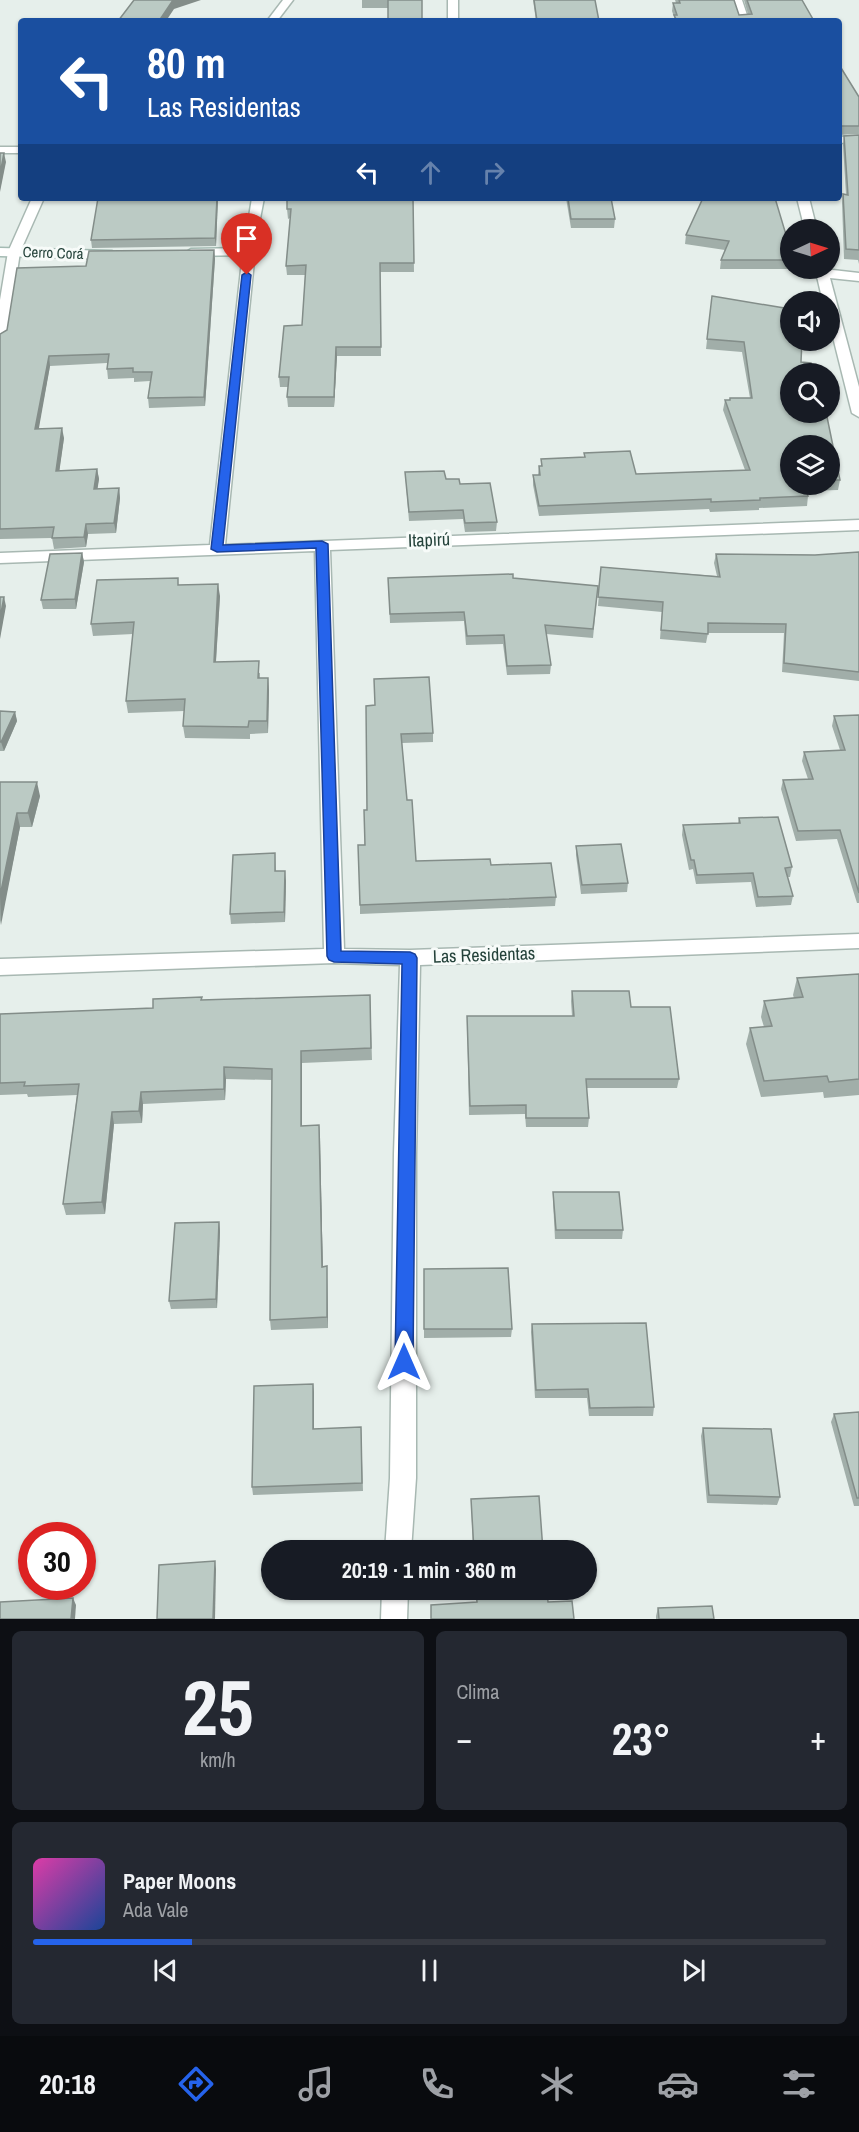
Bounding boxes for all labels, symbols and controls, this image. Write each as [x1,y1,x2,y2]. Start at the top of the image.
text: 80 m [147,35,226,91]
icon: left [48,42,126,120]
text: Las Residentas [147,89,301,125]
icon: left [351,156,384,189]
icon: ahead [414,156,447,189]
icon: right [477,156,510,189]
pin [221,213,272,275]
north arrow [780,219,840,279]
map controls [780,219,840,495]
icon: arrive [230,222,263,255]
street label: Cerro Corá [22,241,84,264]
button: sound [780,291,840,351]
button: search [780,363,840,423]
button: layers [780,435,840,495]
street label: Itapirú [408,526,450,553]
street label: Las Residentas [432,940,536,969]
position arrow [372,1330,436,1394]
speed limit sign: 30 [18,1522,96,1600]
text: 20:19 · 1 min · 360 m [342,1555,516,1585]
text: 25 [182,1654,253,1759]
text: Clima [457,1678,499,1705]
text: 23° [612,1708,671,1769]
text: − [457,1716,472,1760]
text: + [810,1716,826,1760]
text: km/h [200,1746,236,1773]
text: Paper Moons [123,1866,236,1896]
text: Ada Vale [123,1896,188,1923]
icon: previous [149,1954,182,1987]
icon: pause [413,1954,446,1987]
icon: next [677,1954,710,1987]
icon: directions [175,2063,217,2105]
icon: music [295,2063,337,2105]
icon: phone [416,2063,458,2105]
icon: climate [536,2063,578,2105]
icon: car [657,2063,699,2105]
icon: filters [778,2063,820,2105]
text: 20:18 [39,2066,96,2102]

